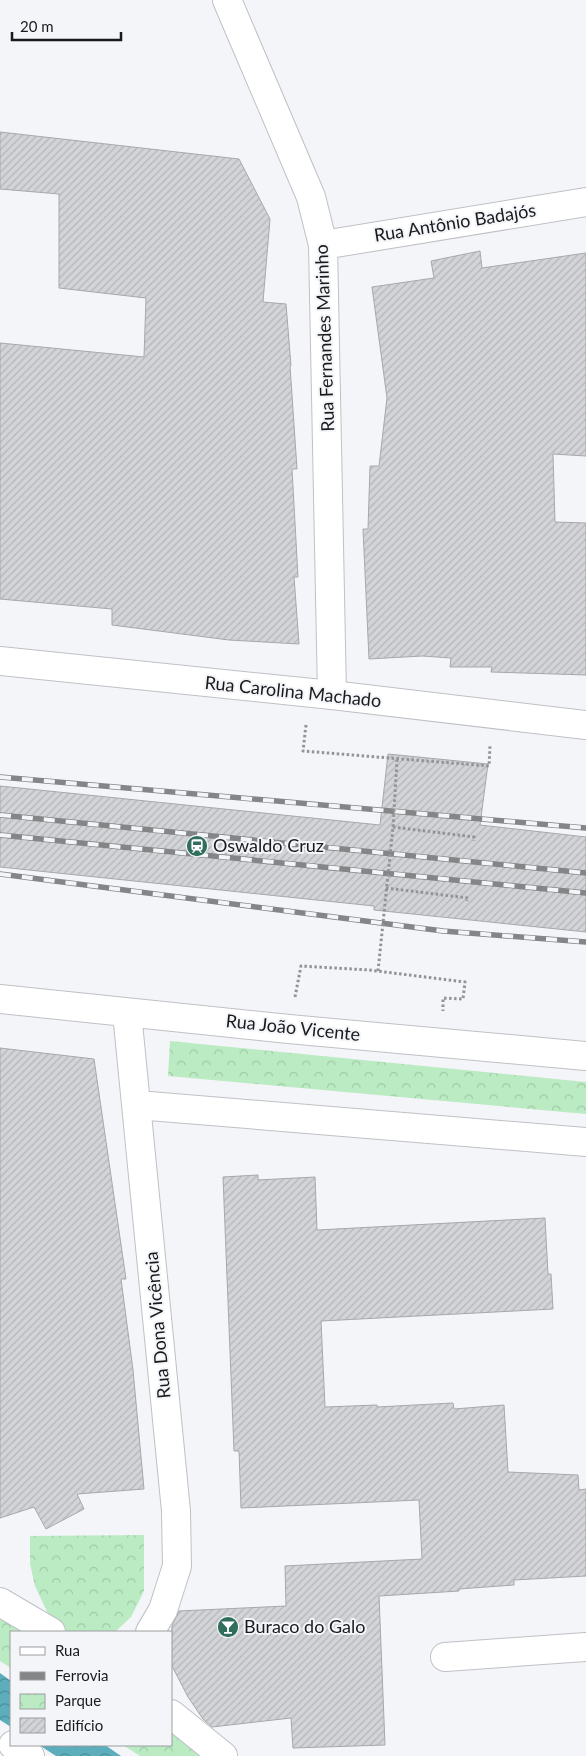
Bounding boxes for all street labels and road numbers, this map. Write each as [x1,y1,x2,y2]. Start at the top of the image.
street label: Rua Antônio Badajós [372,198,538,246]
street label: Rua Fernandes Marinho [310,244,338,432]
street label: Rua Carolina Machado [204,671,382,711]
street label: Rua João Vicente [225,1009,361,1045]
street label: Rua Dona Vicência [140,1251,174,1400]

